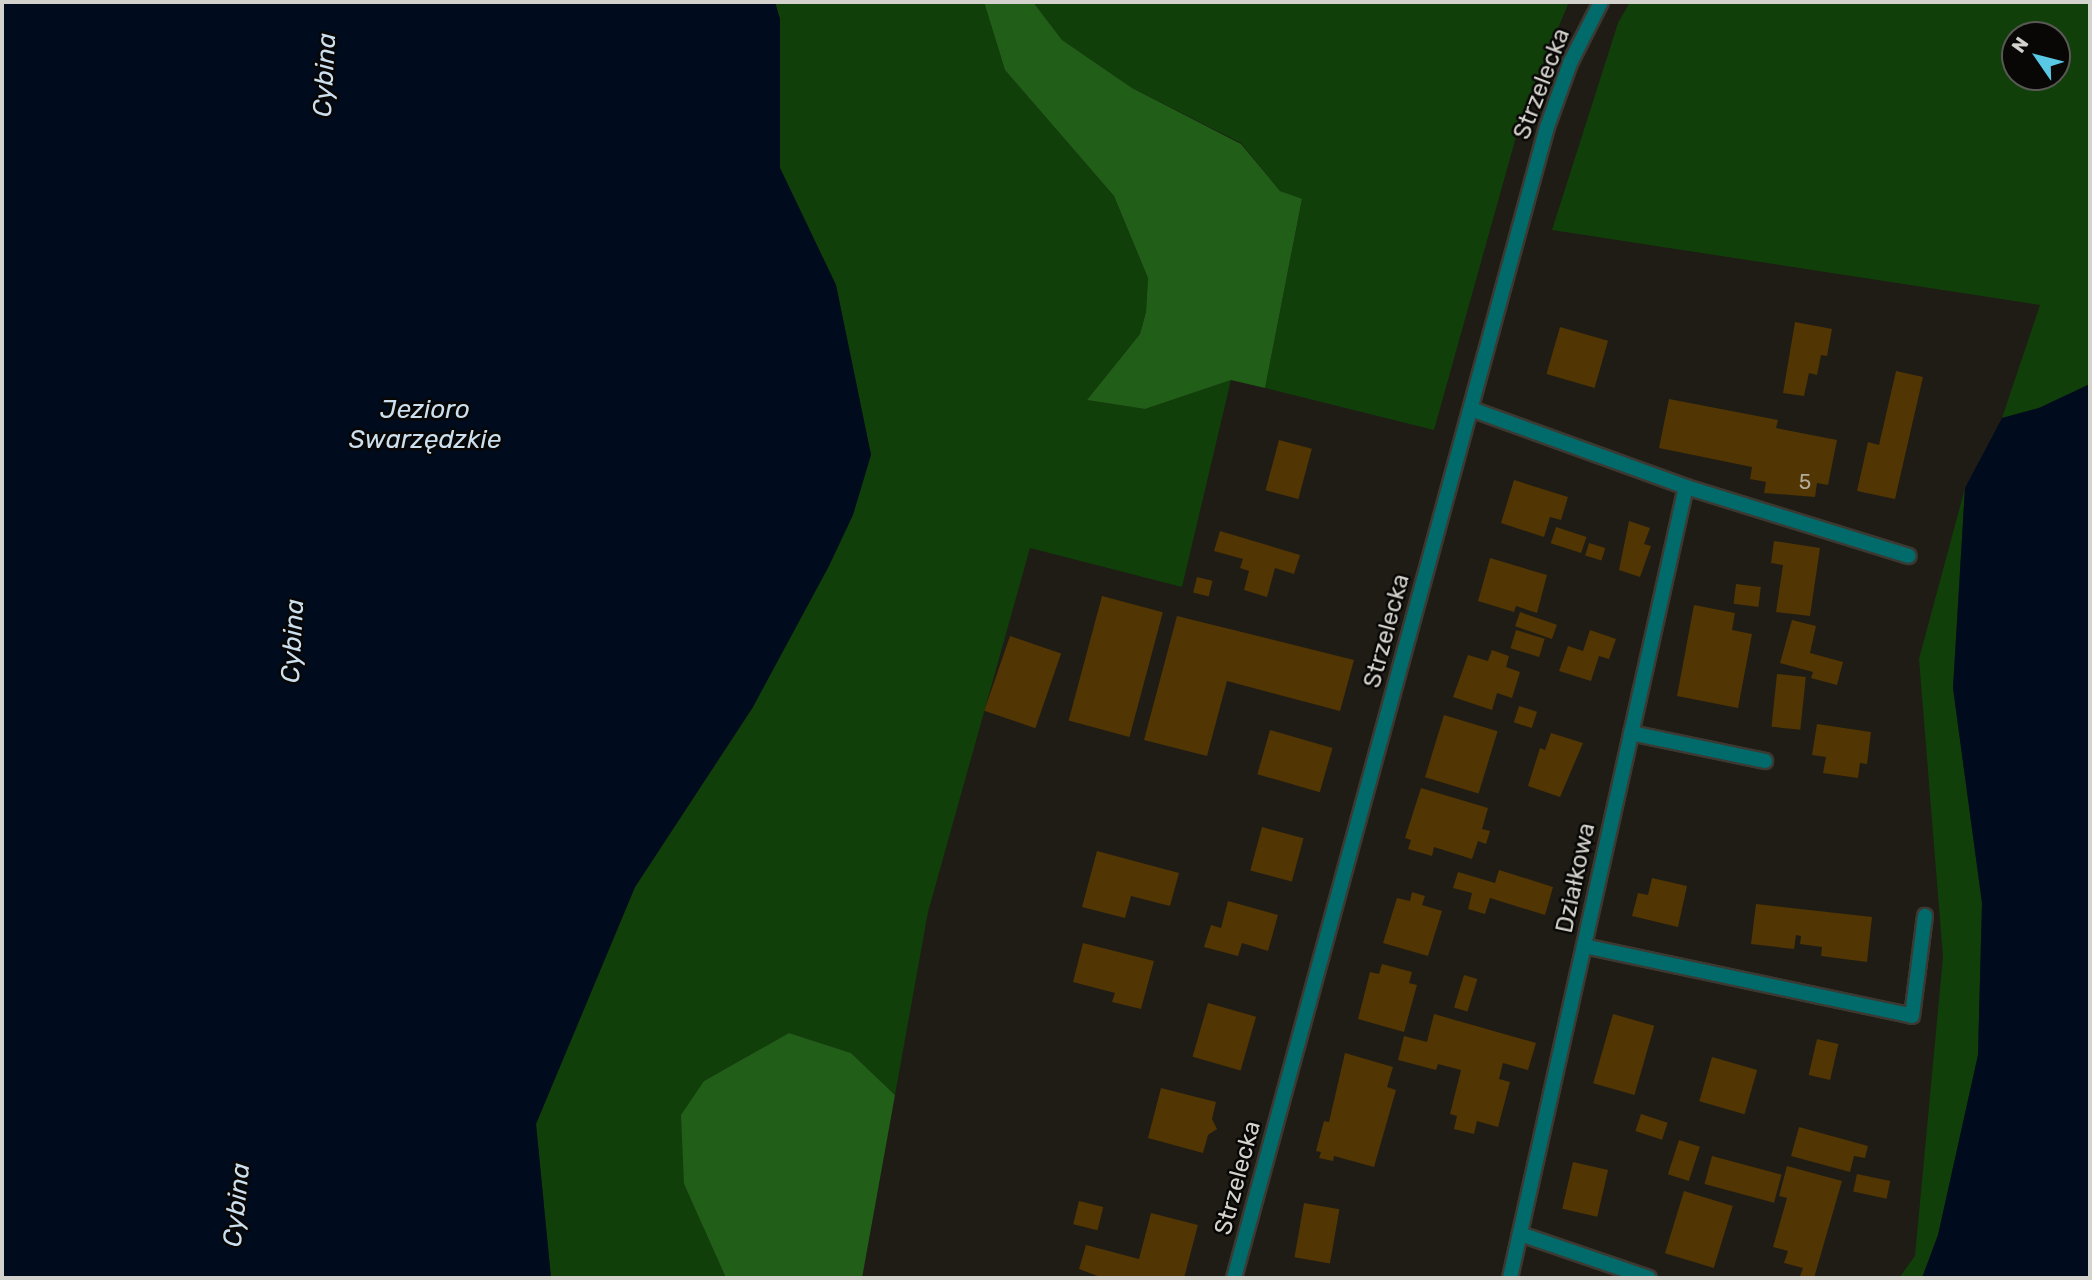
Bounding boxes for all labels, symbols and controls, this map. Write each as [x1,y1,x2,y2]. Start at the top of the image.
north arrow [2001,21,2071,91]
street label: Strzelecka [1508,24,1576,144]
water label: Cybina [307,32,343,118]
text: N [2007,33,2033,57]
water label: Jezioro Swarzędzkie [349,394,501,456]
house number: 5 [1799,469,1811,495]
street label: Strzelecka [1358,571,1416,691]
water label: Cybina [275,598,311,684]
street label: Działkowa [1550,820,1602,936]
street label: Strzelecka [1209,1118,1267,1238]
water label: Cybina [217,1161,257,1249]

